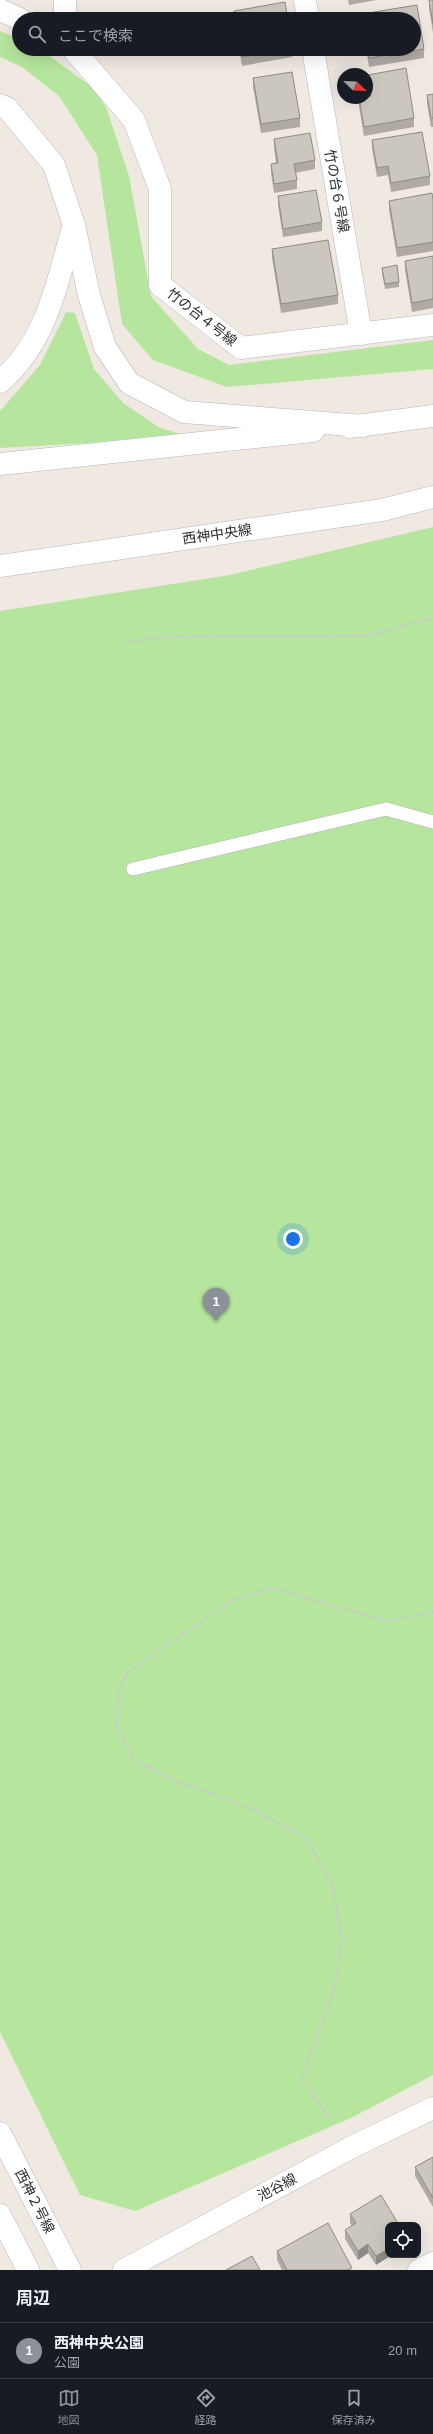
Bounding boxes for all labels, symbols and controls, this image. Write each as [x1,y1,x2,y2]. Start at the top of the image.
search box [12,12,421,56]
icon: search [26,23,48,45]
text: ここで検索 [58,27,133,44]
north arrow [337,68,373,104]
street label: 竹の台６号線 [322,148,352,234]
street label: 竹の台４号線 [164,285,240,349]
street label: 西神中央線 [181,521,253,547]
your location [283,1229,303,1249]
pin: 1 [203,1288,229,1321]
street label: 西神２号線 [12,2166,58,2236]
street label: 池谷線 [255,2170,299,2204]
map controls [385,2222,421,2258]
button: locate [385,2222,421,2258]
text: 周辺 [16,2289,50,2308]
text: 西神中央公園 [54,2334,144,2351]
text: 1 [25,2343,33,2358]
text: 20 m [388,2343,417,2358]
text: 公園 [54,2355,80,2370]
tab: 地図 [58,2387,80,2427]
tab: 経路 [195,2387,217,2427]
tab: 保存済み [332,2387,376,2427]

